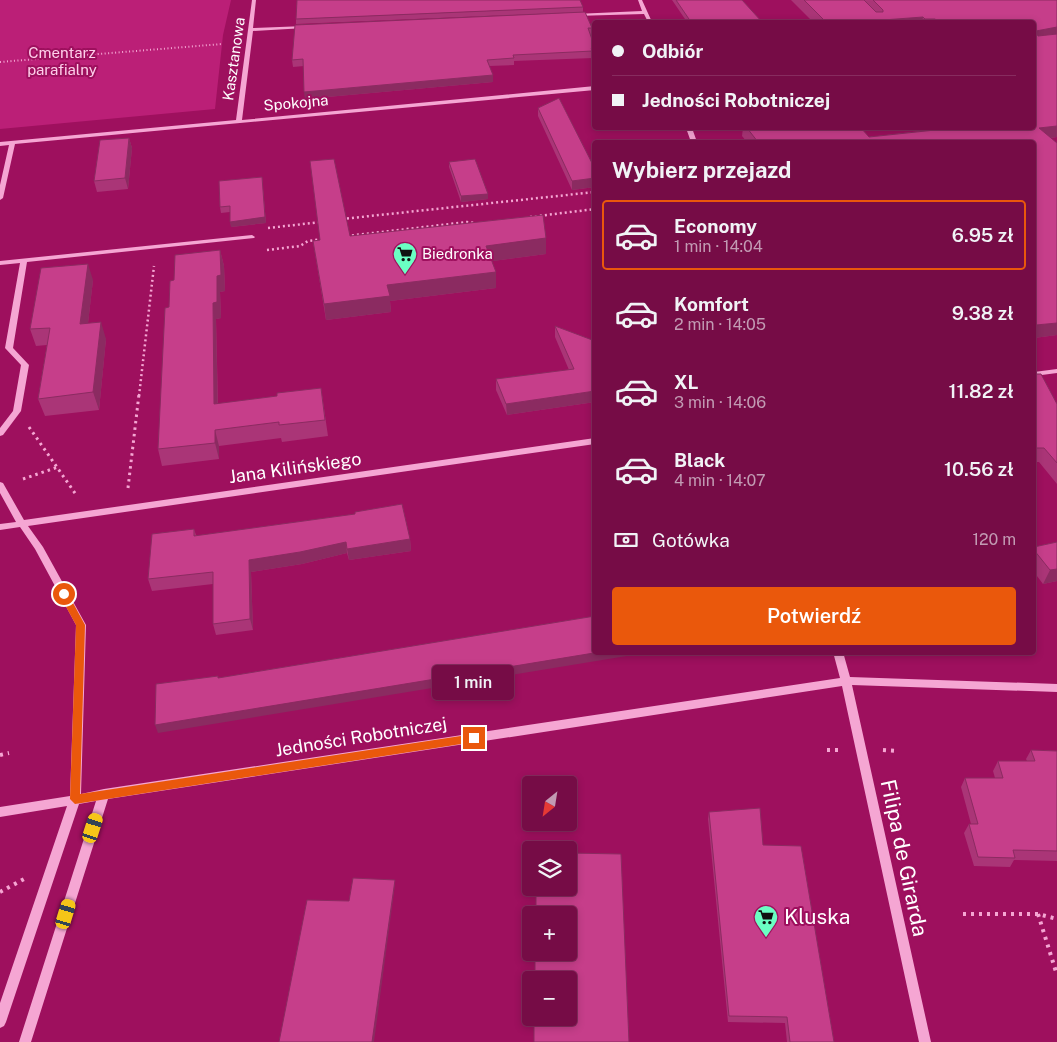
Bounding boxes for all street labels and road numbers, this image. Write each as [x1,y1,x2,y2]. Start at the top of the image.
street label: Kasztanowa [219,16,248,102]
street label: Spokojna [263,91,329,114]
street label: Jana Kilińskiego [227,448,363,487]
street label: Jedności Robotniczej [274,713,448,760]
street label: Filipa de Girarda [876,777,933,939]

